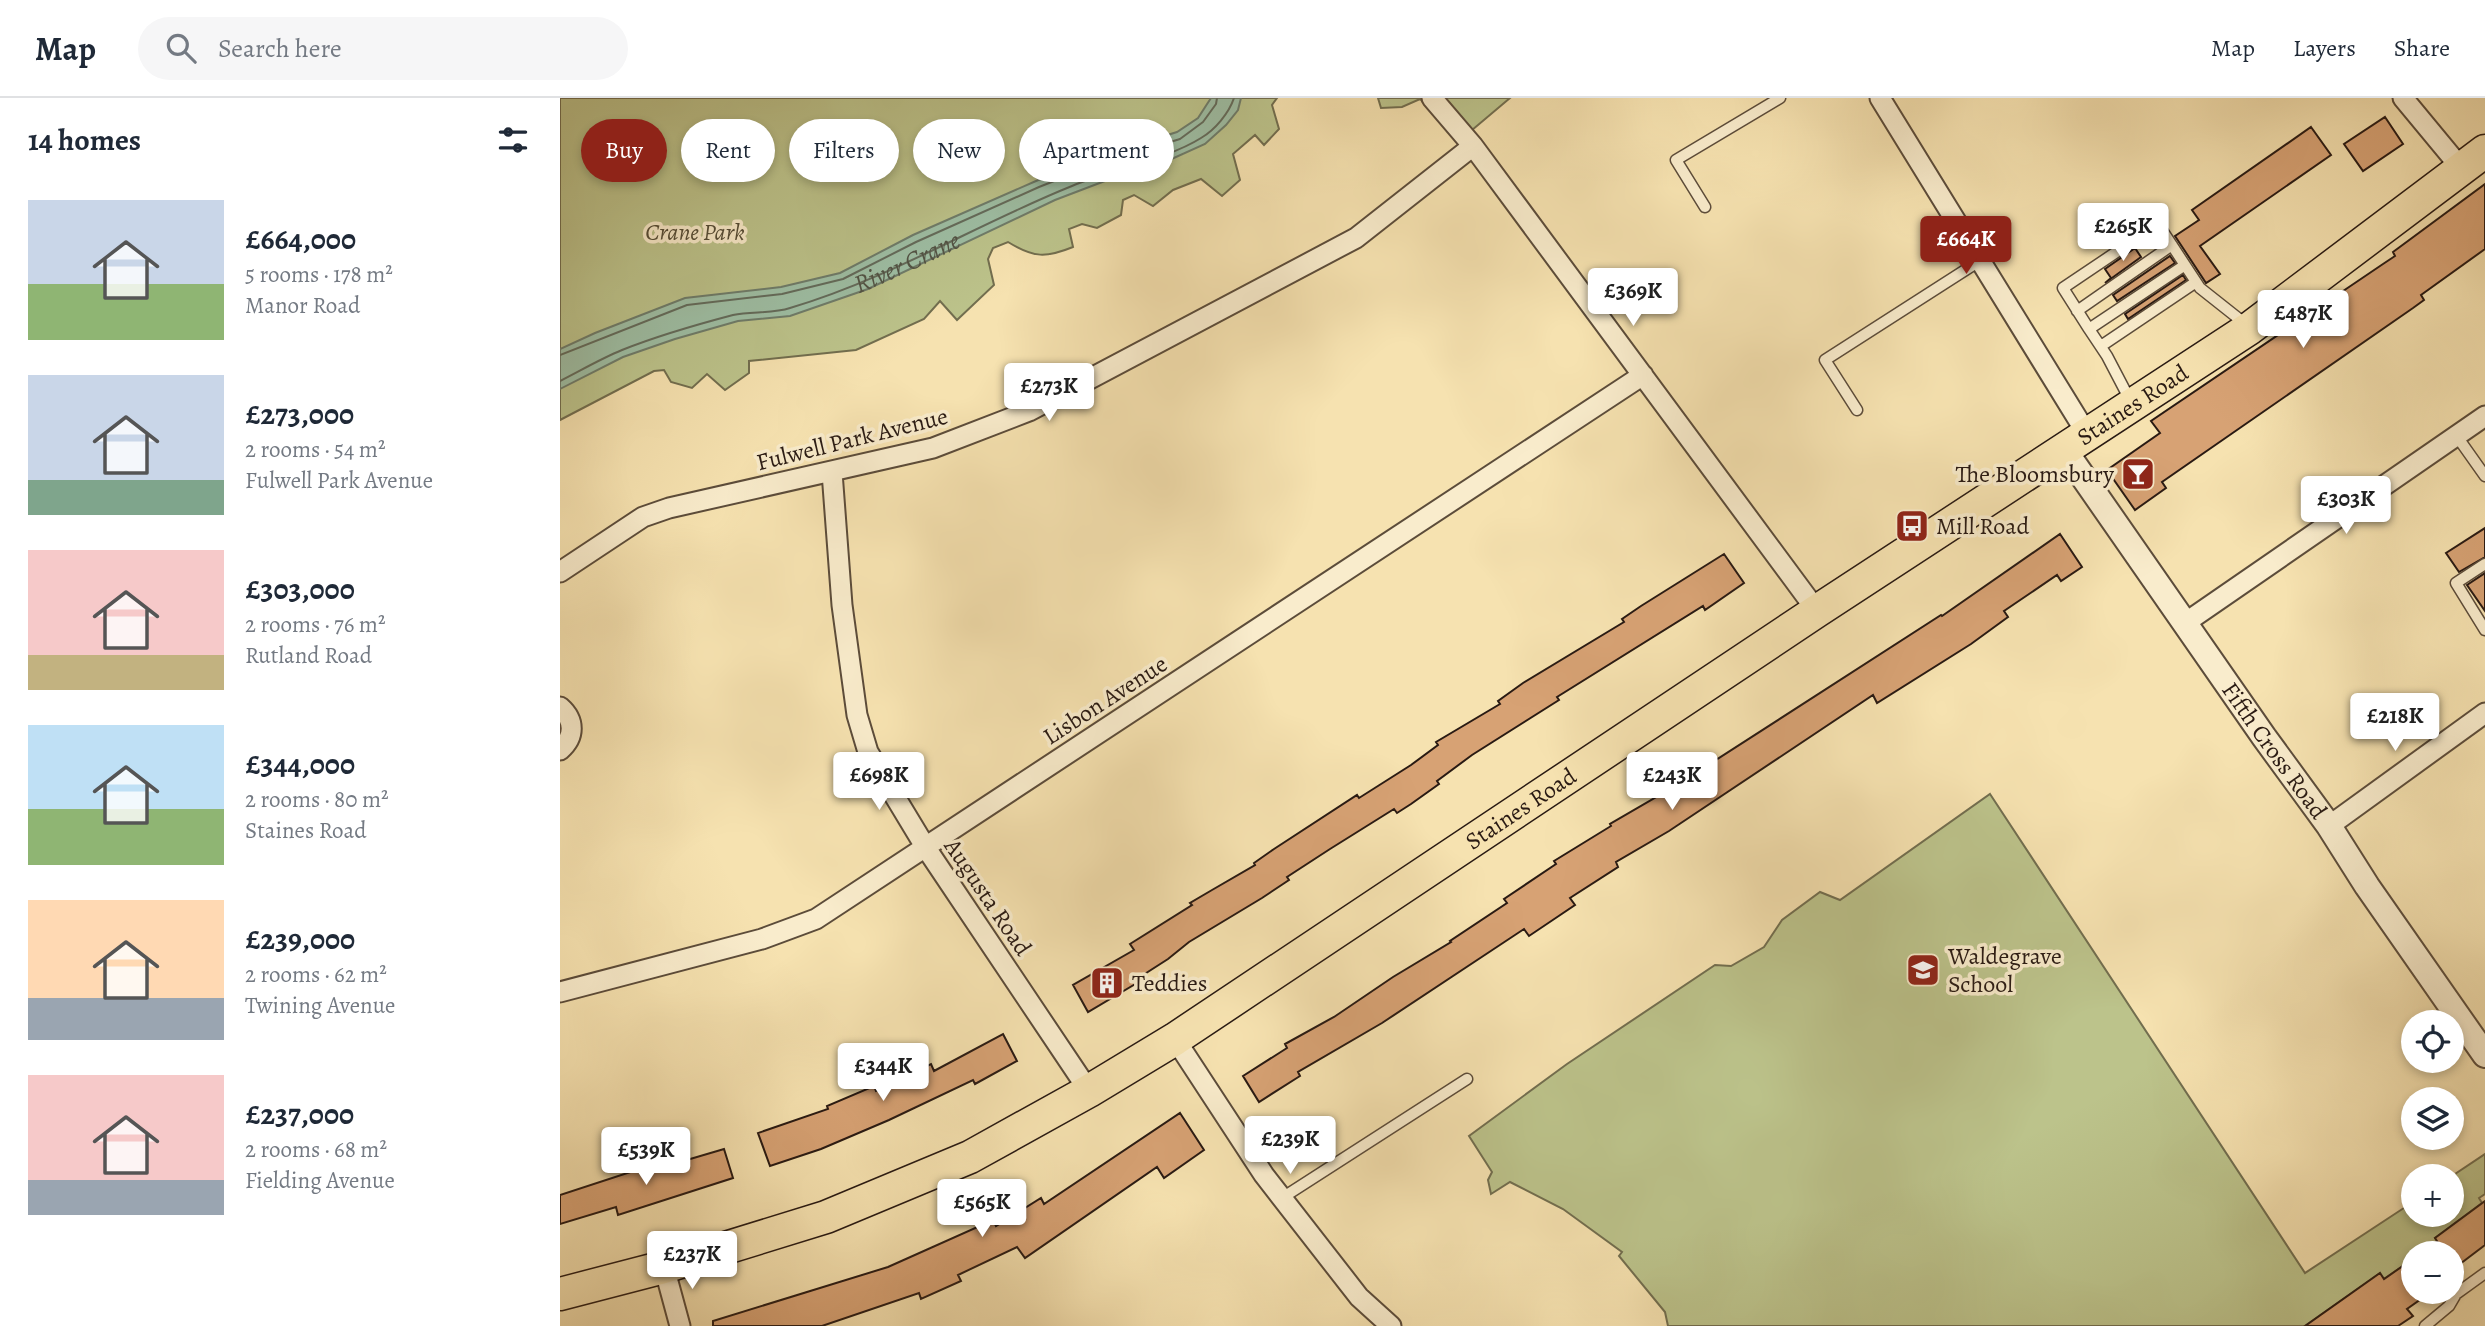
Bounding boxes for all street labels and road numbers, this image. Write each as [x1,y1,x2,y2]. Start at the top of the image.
street label: Staines Road [2071,357,2194,453]
street label: Fulwell Park Avenue [753,400,951,478]
street label: Lisbon Avenue [1037,648,1173,752]
street label: Fifth Cross Road [2215,676,2335,825]
street label: Staines Road [1459,760,1582,857]
street label: Augusta Road [936,831,1039,962]

